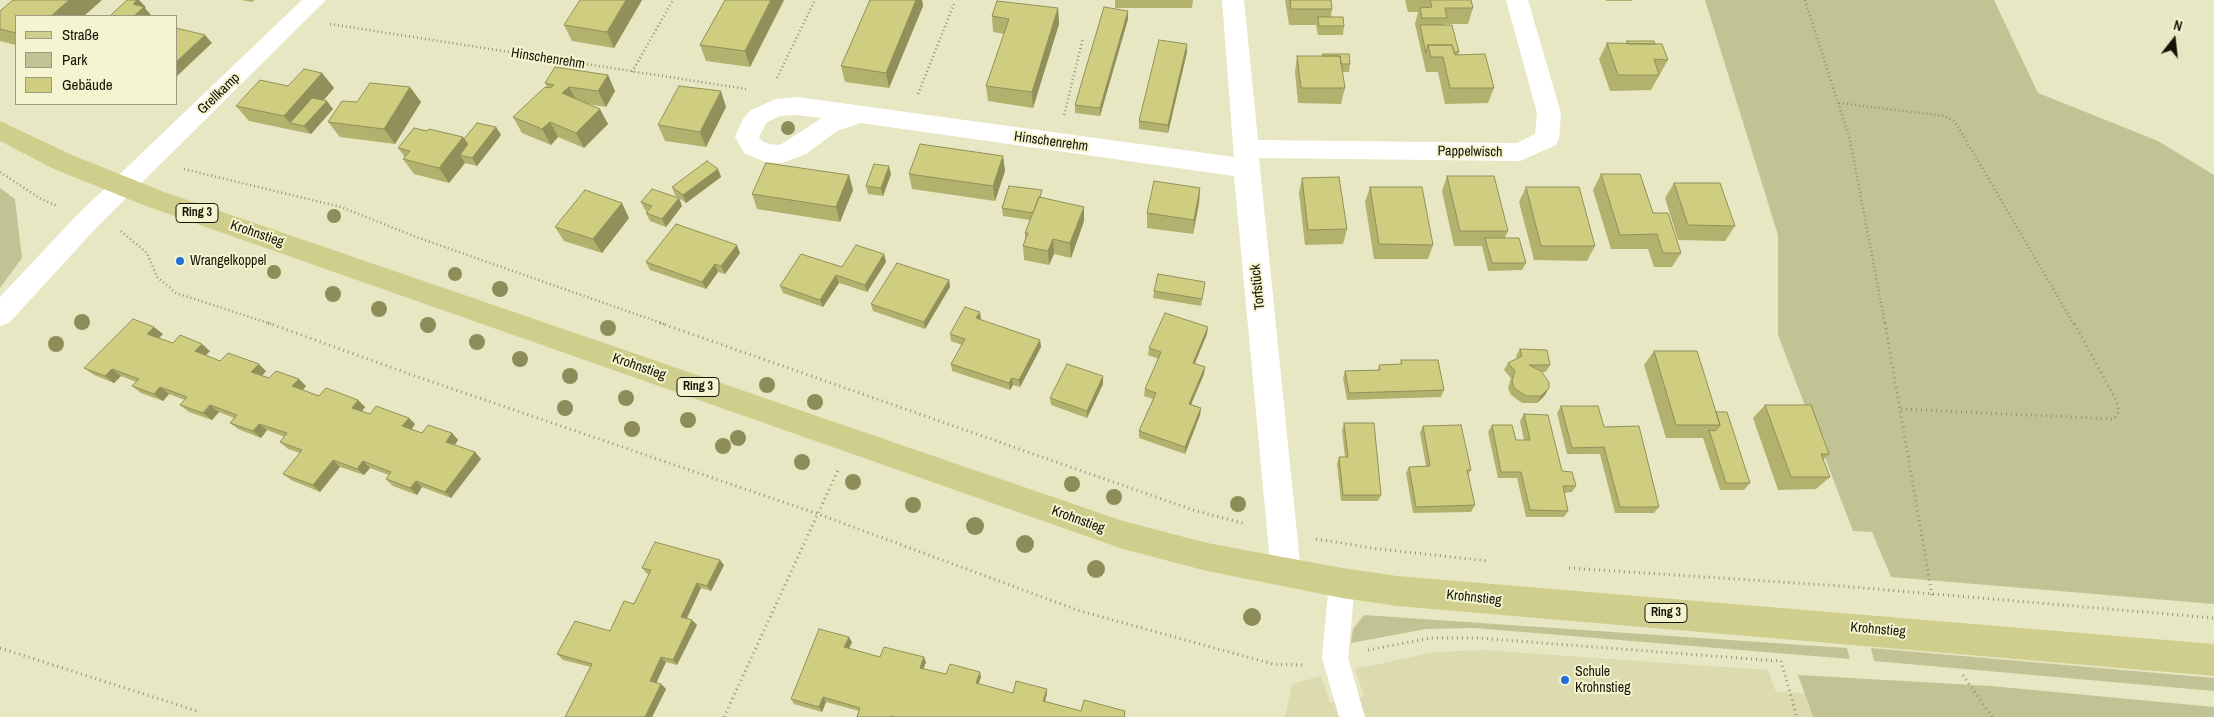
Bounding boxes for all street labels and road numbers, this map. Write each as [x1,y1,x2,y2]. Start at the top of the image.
street label: Hinschenrehm [510,45,586,73]
street label: Grellkamp [194,70,244,118]
street label: Hinschenrehm [1013,128,1089,156]
street label: Pappelwisch [1437,143,1503,161]
road number: Ring 3 [176,204,218,222]
street label: Krohnstieg [228,217,286,251]
street label: Torfstück [1247,263,1269,311]
street label: Krohnstieg [610,350,668,384]
road number: Ring 3 [677,378,719,397]
street label: Krohnstieg [1049,503,1107,537]
street label: Krohnstieg [1446,587,1502,609]
road number: Ring 3 [1645,604,1687,622]
street label: Krohnstieg [1850,619,1906,641]

